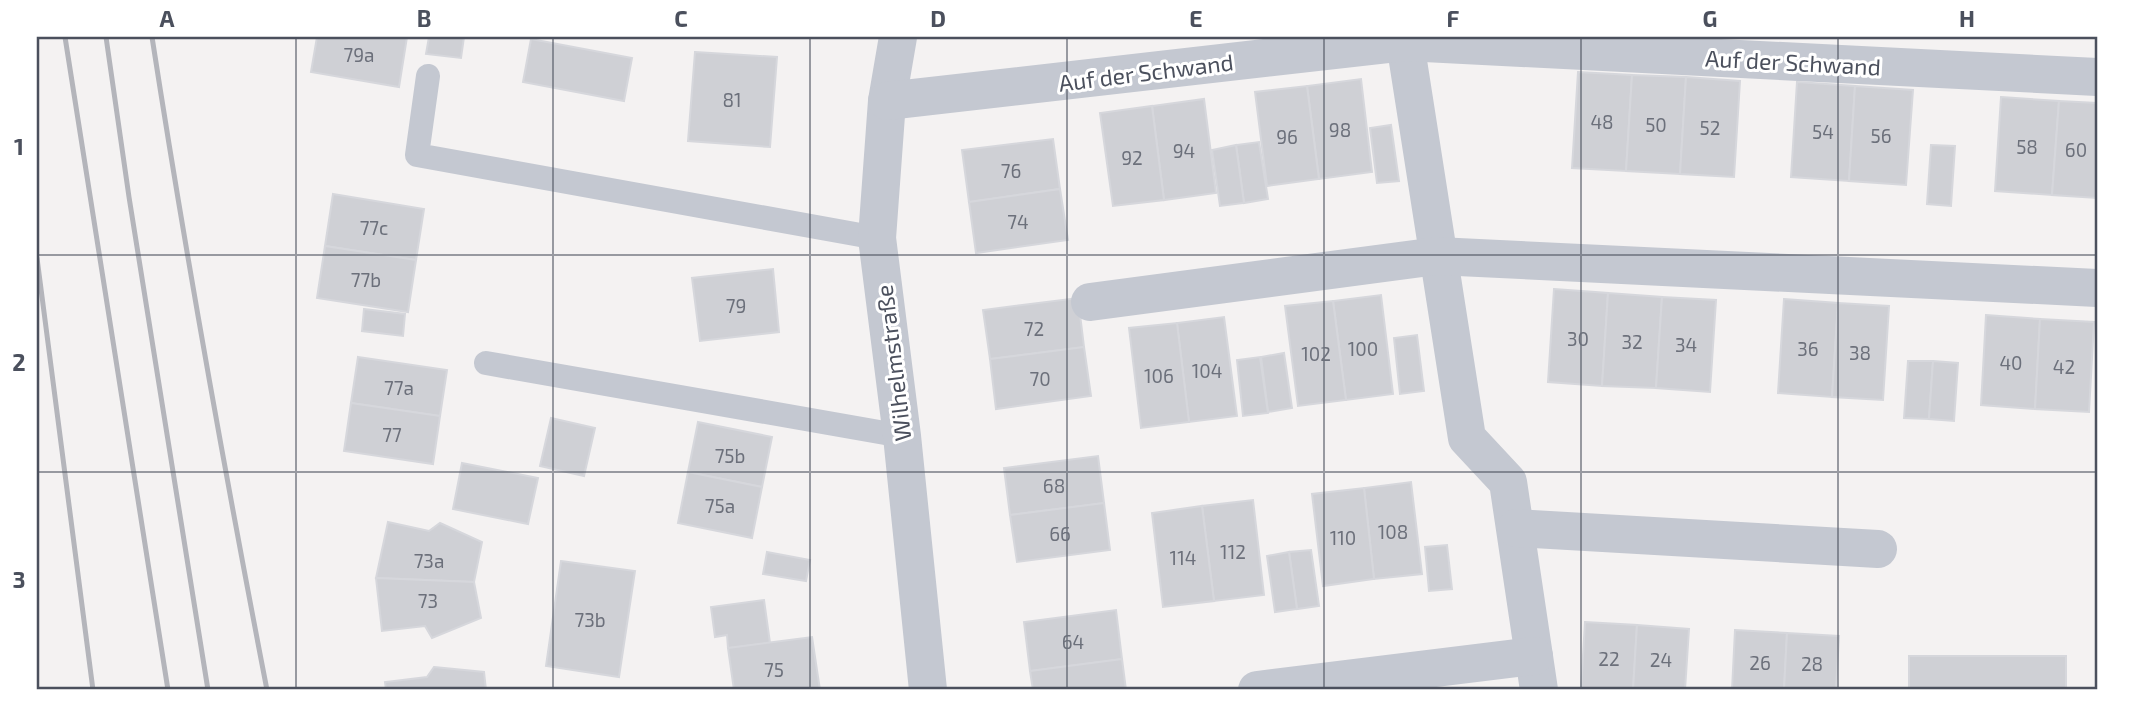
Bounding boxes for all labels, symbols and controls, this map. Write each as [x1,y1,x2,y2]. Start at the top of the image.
text: A [159,4,175,32]
text: B [417,4,431,32]
text: C [674,4,688,32]
text: D [930,4,946,32]
text: E [1189,4,1203,32]
text: F [1447,4,1460,32]
text: G [1703,4,1717,32]
text: H [1959,4,1975,32]
house number: 79a [343,43,375,66]
street label: Auf der Schwand [1704,43,1882,81]
street label: Auf der Schwand [1057,47,1235,97]
house number: 81 [722,88,742,111]
house number: 48 [1590,110,1614,133]
house number: 50 [1645,113,1667,136]
house number: 52 [1700,116,1720,139]
house number: 98 [1329,118,1351,141]
house number: 54 [1812,120,1834,143]
house number: 56 [1870,124,1892,147]
house number: 96 [1276,125,1298,148]
text: 1 [14,132,24,160]
house number: 58 [2016,135,2038,158]
house number: 60 [2065,138,2087,161]
house number: 94 [1173,139,1195,162]
house number: 92 [1121,146,1143,169]
house number: 76 [1001,159,1021,182]
house number: 74 [1007,210,1029,233]
house number: 77c [360,216,388,239]
house number: 77b [351,268,381,291]
street label: Wilhelmstraße [870,283,916,443]
house number: 79 [726,294,746,317]
house number: 72 [1024,317,1044,340]
house number: 30 [1567,327,1589,350]
house number: 32 [1621,330,1643,353]
house number: 34 [1675,333,1697,356]
house number: 100 [1348,337,1378,360]
house number: 36 [1797,337,1819,360]
house number: 38 [1849,341,1871,364]
house number: 102 [1301,342,1331,365]
text: 2 [12,348,26,376]
house number: 40 [1999,351,2023,374]
house number: 42 [2053,355,2075,378]
house number: 104 [1192,359,1222,382]
house number: 106 [1144,364,1174,387]
house number: 70 [1029,367,1051,390]
house number: 77a [384,376,414,399]
house number: 77 [382,423,402,446]
house number: 75b [715,444,745,467]
house number: 68 [1043,474,1065,497]
house number: 75a [705,494,735,517]
house number: 108 [1378,520,1408,543]
house number: 66 [1049,522,1071,545]
house number: 110 [1330,526,1356,549]
house number: 112 [1220,540,1246,563]
house number: 114 [1170,546,1196,569]
house number: 73a [414,549,444,572]
text: 3 [12,565,26,593]
house number: 73 [418,589,438,612]
house number: 73b [574,608,606,631]
house number: 64 [1062,630,1084,653]
house number: 22 [1598,647,1620,670]
house number: 24 [1650,648,1672,671]
house number: 26 [1749,651,1771,674]
house number: 28 [1801,652,1823,675]
house number: 75 [764,658,784,681]

